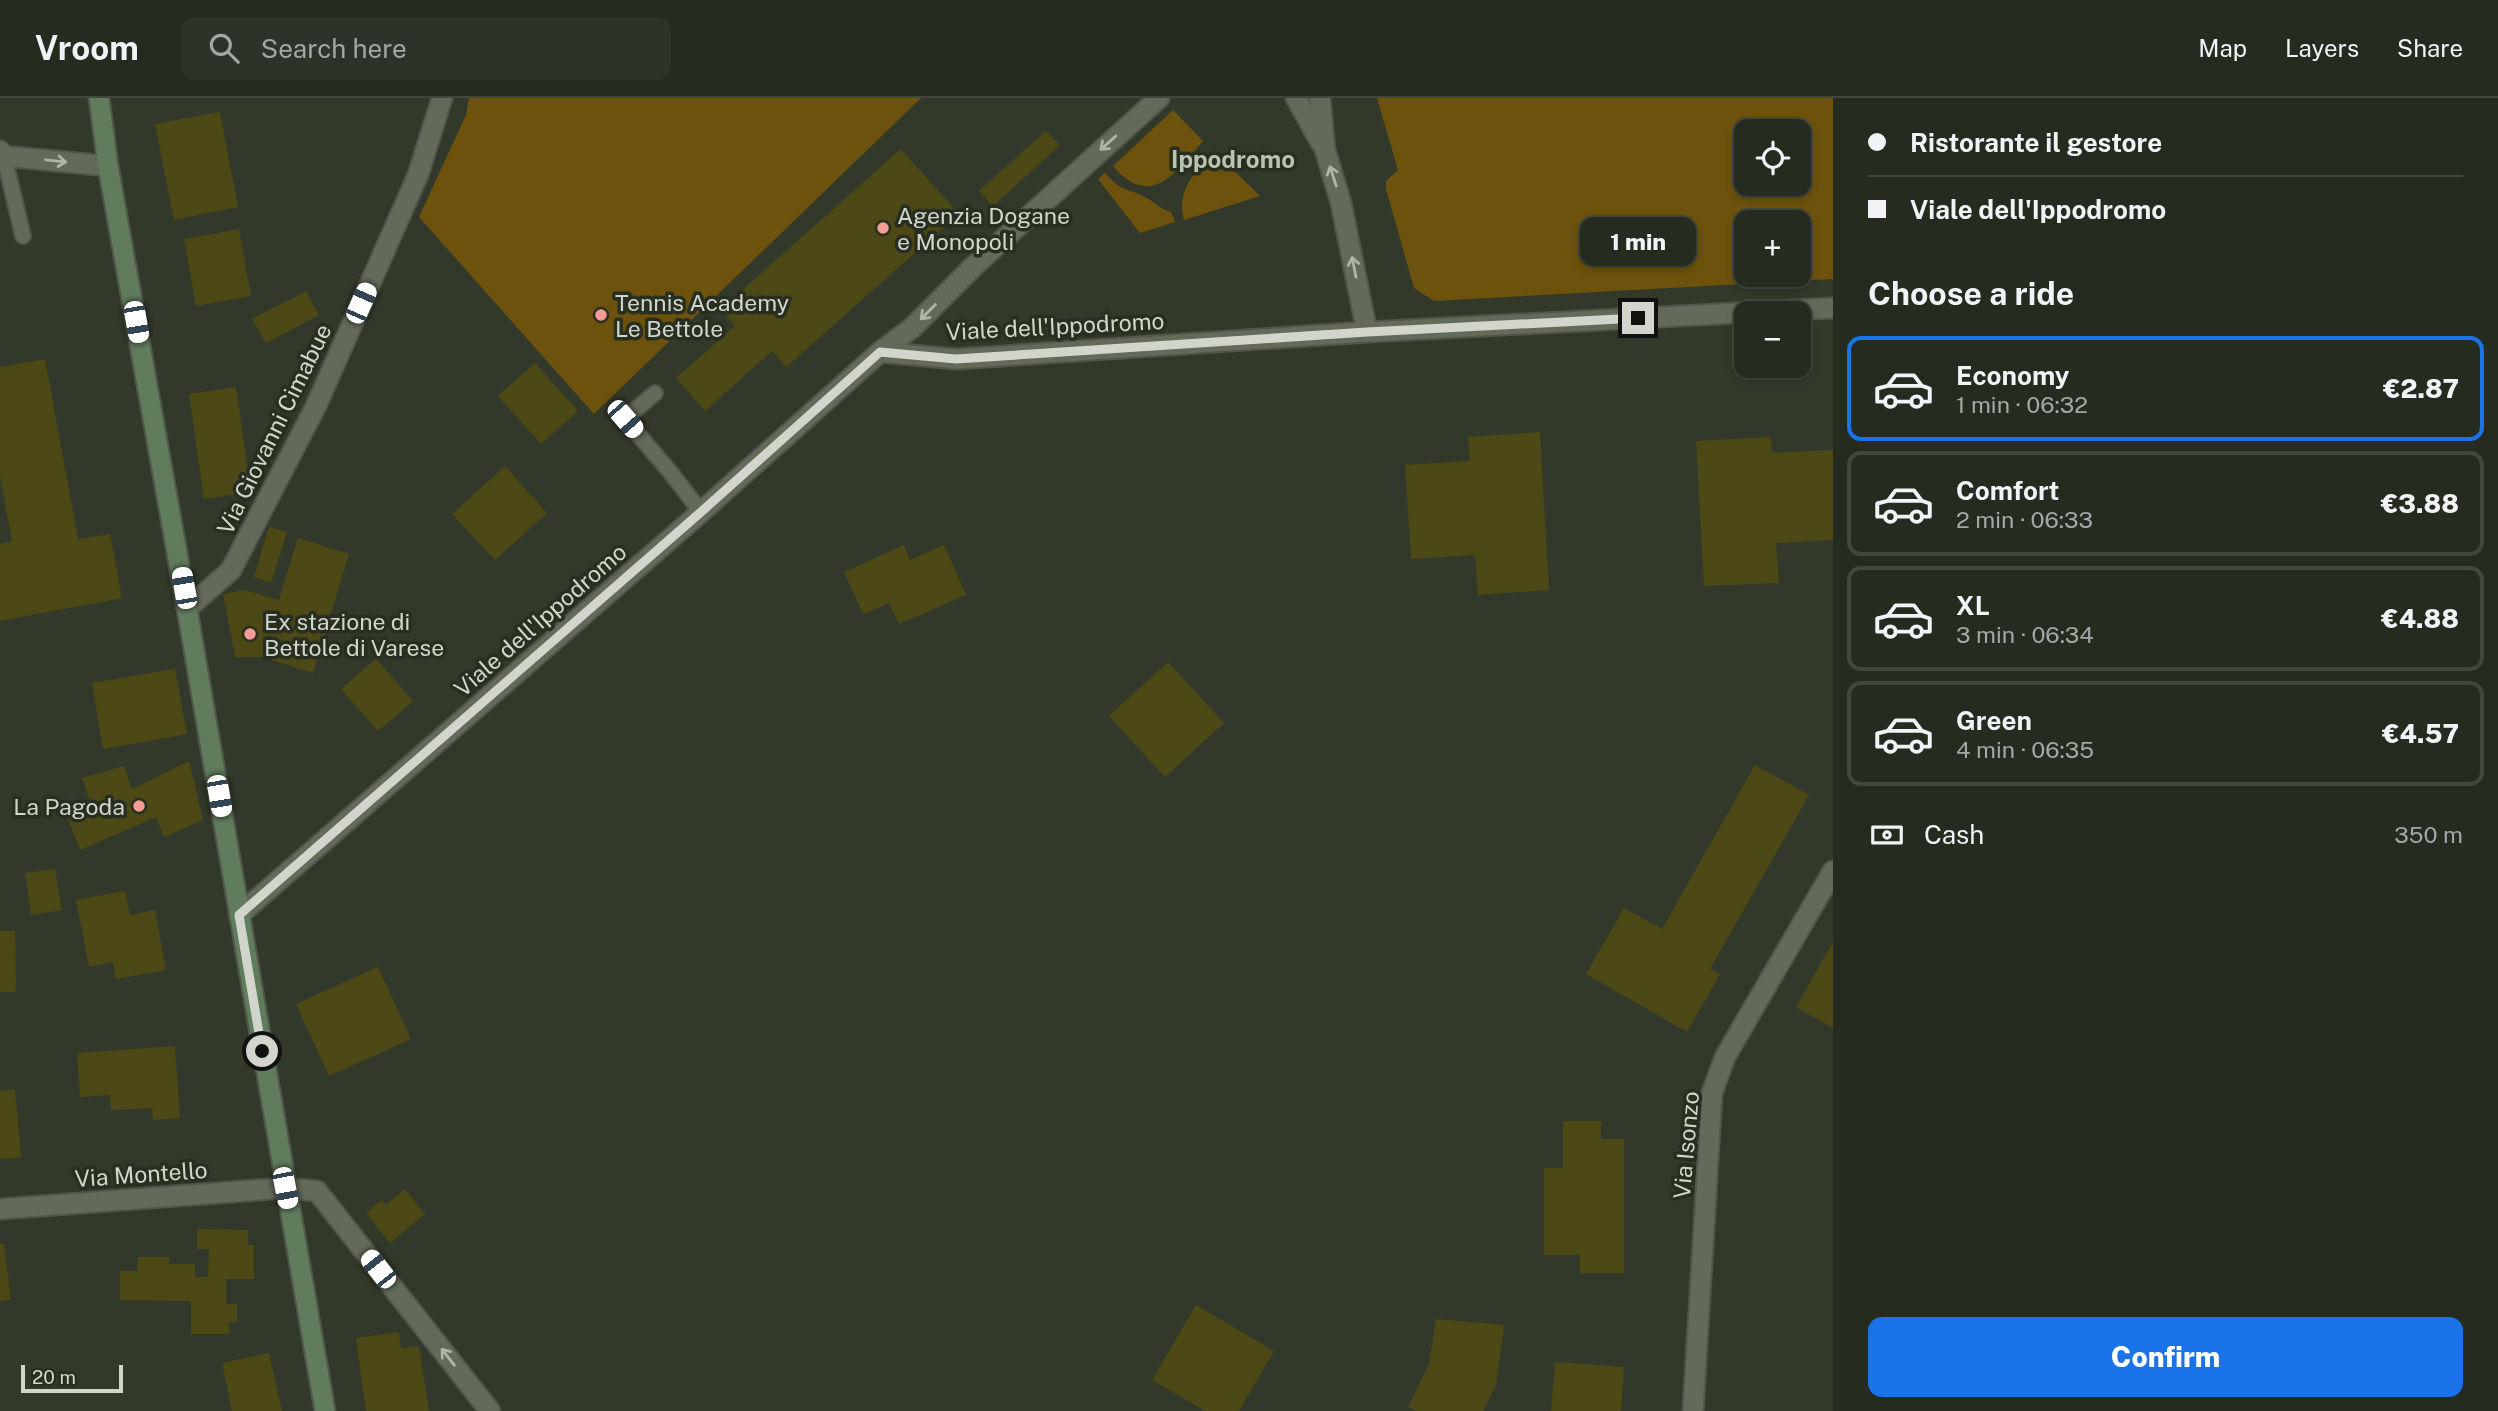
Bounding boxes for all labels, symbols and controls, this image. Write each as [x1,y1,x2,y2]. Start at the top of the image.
search box [181,17,671,80]
text: Vroom [35,29,139,67]
icon: search [205,29,243,67]
text: Search here [261,33,407,64]
text: Map [2198,34,2247,62]
text: Layers [2285,34,2359,62]
text: Share [2397,34,2463,62]
map controls [1734,119,1811,378]
button: locate [1734,119,1811,196]
text: Ristorante il gestore [1910,127,2162,158]
one-way arrow [1100,135,1117,152]
district label: Ippodromo [1171,145,1295,173]
one-way arrow [44,154,67,167]
one-way arrow [1326,166,1338,188]
text: Viale dell'Ippodromo [1910,194,2166,225]
place label: Agenzia Dogane e Monopoli [897,202,1070,255]
button: + [1734,210,1811,287]
callout: 1 min [1580,216,1696,266]
marker: Agenzia Dogane e Monopoli [875,220,891,236]
text: 1 min [1610,228,1666,255]
one-way arrow [1347,256,1361,279]
text: Choose a ride [1868,275,2074,312]
car [343,280,380,326]
place label: Tennis Academy Le Bettole [615,289,789,342]
car [123,299,150,345]
button: − [1734,301,1811,378]
route end [1622,302,1654,334]
one-way arrow [920,303,937,320]
marker: Tennis Academy Le Bettole [593,307,609,323]
street label: Viale dell'Ippodromo [945,307,1165,345]
street label: Via Giovanni Cimabue [211,319,337,539]
icon: car [1872,357,1935,420]
text: Economy [1956,360,2069,391]
text: €2.87 [2383,373,2459,404]
text: 1 min · 06:32 [1956,391,2088,418]
car [604,396,647,442]
icon: car [1872,472,1935,535]
text: Comfort [1956,475,2059,506]
text: €3.88 [2381,488,2459,519]
text: 2 min · 06:33 [1956,506,2093,533]
street label: Viale dell'Ippodromo [449,538,631,702]
car [171,565,198,611]
icon: car [1872,587,1935,650]
text: XL [1956,590,1990,621]
text: €4.88 [2381,603,2459,634]
place label: Ex stazione di Bettole di Varese [264,608,444,661]
text: 3 min · 06:34 [1956,621,2094,648]
marker: Ex stazione di Bettole di Varese [242,626,258,642]
icon: car [1872,702,1935,765]
text: Green [1956,705,2032,736]
text: €4.57 [2382,718,2459,749]
text: 4 min · 06:35 [1956,736,2094,763]
car [206,773,233,819]
place label: La Pagoda [13,793,125,820]
marker: La Pagoda [131,798,147,814]
icon: cash [1868,816,1906,854]
text: Cash [1924,819,1984,850]
text: 350 m [2394,821,2463,848]
route start [246,1035,278,1067]
street label: Via Isonzo [1668,1090,1704,1200]
street label: Via Montello [74,1156,208,1192]
car [271,1165,300,1211]
car [357,1246,400,1292]
button: Confirm [1868,1317,2463,1397]
one-way arrow [440,1349,456,1367]
scale bar [21,1362,122,1394]
text: 20 m [32,1366,76,1388]

